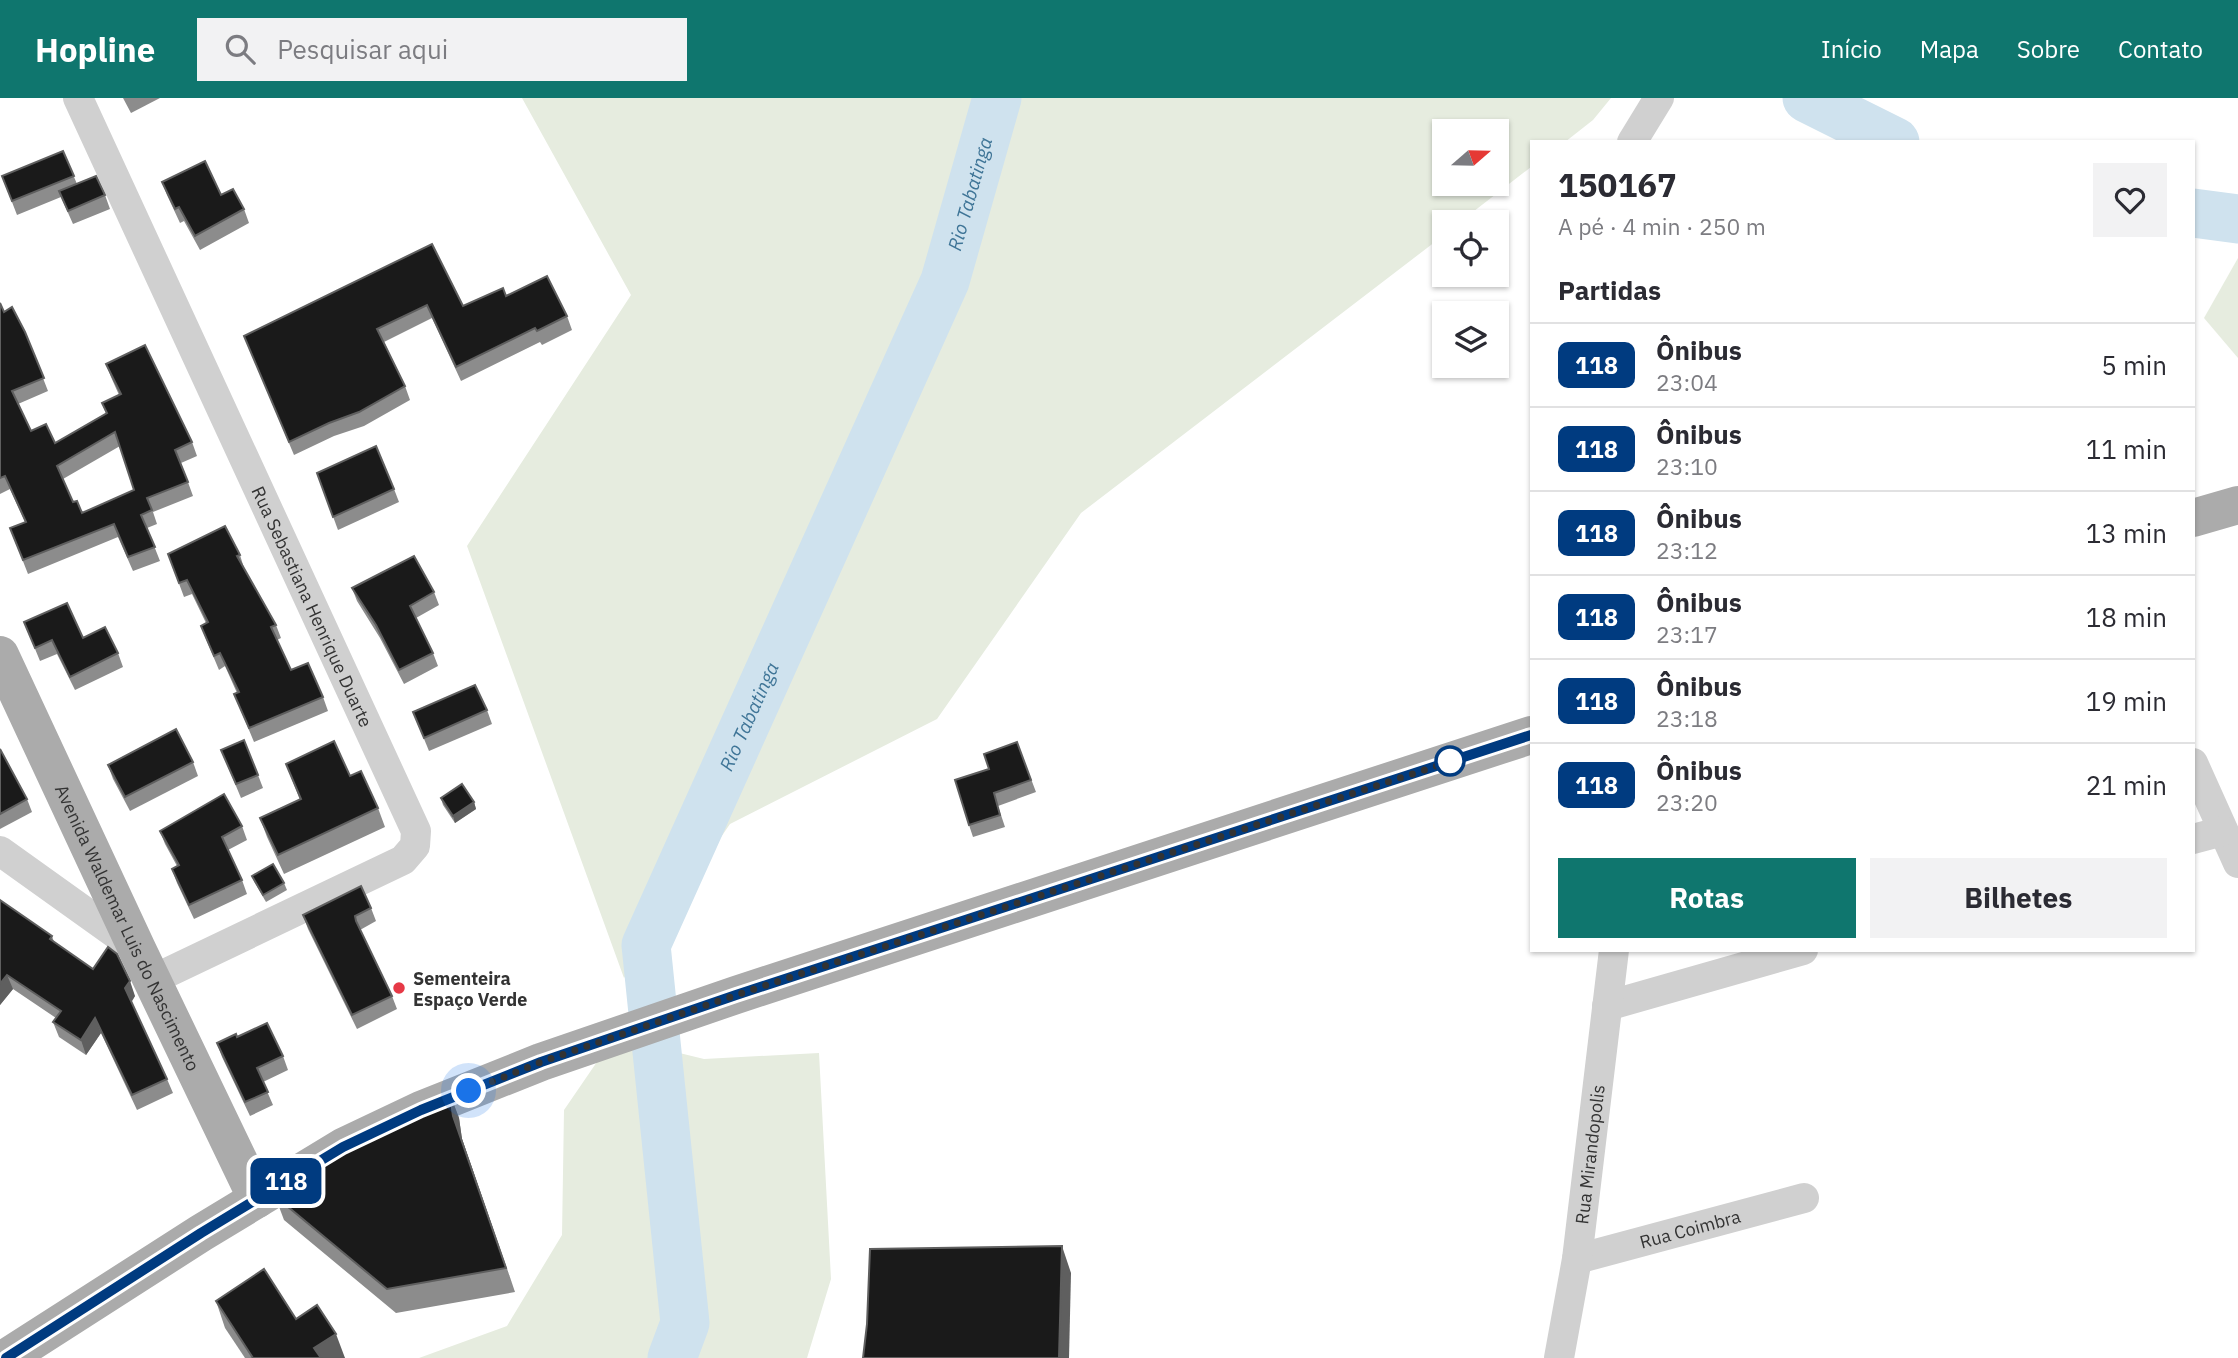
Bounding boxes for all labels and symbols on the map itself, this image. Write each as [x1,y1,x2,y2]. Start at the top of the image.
north arrow [1432,119,1508,196]
water label: Rio Tabatinga [942,135,997,253]
street label: Rua Sebastiana Henrique Duarte [247,482,378,731]
water label: Rio Tabatinga [714,658,784,775]
unlabelled marker [1435,746,1465,776]
street label: Avenida Waldemar Luis do Nascimento [50,781,205,1075]
place label: Sementeira Espaço Verde [413,967,527,1011]
marker: Sementeira Espaço Verde [391,980,407,996]
your location [451,1073,486,1108]
street label: Rua Mirandopolis [1570,1083,1609,1225]
line badge: 118 [246,1158,326,1204]
street label: Rua Coimbra [1637,1204,1743,1253]

